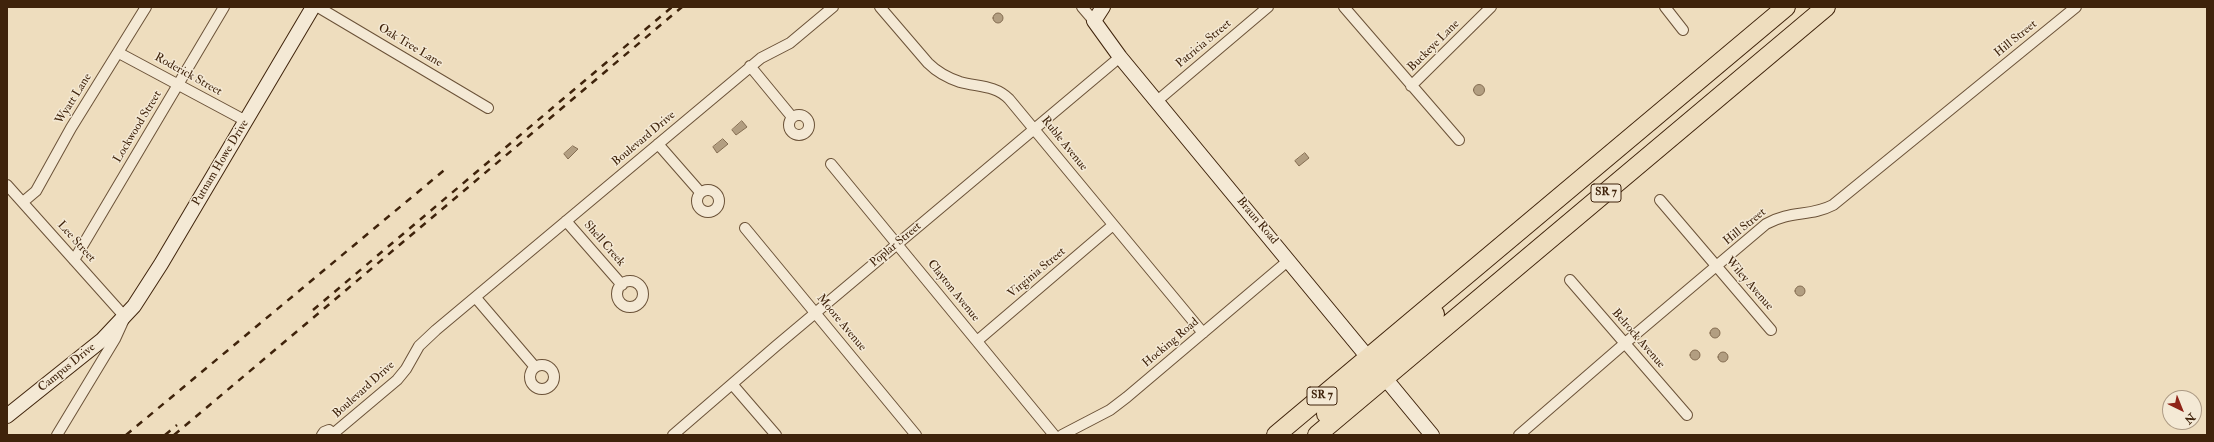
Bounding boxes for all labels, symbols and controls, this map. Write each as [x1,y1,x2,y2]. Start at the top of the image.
street label: Patricia Street [1173,17,1235,71]
street label: Buckeye Lane [1405,17,1463,75]
street label: Hill Street [1992,17,2040,61]
street label: Oak Tree Lane [375,21,445,71]
street label: Roderick Street [152,51,224,99]
street label: Wyatt Lane [53,71,95,127]
street label: Lockwood Street [111,88,165,166]
street label: Boulevard Drive [609,108,679,170]
street label: Ruble Avenue [1038,114,1090,174]
street label: Putnam Howe Drive [190,117,252,209]
road number: SR 7 [1591,184,1621,202]
street label: Braun Road [1233,194,1281,248]
street label: Hill Street [1721,205,1769,249]
street label: Shell Creek [580,218,628,270]
street label: Lee Street [54,219,98,265]
street label: Poplar Street [867,219,925,271]
street label: Virginia Street [1005,245,1069,301]
street label: Wiley Avenue [1722,254,1776,314]
street label: Clayton Avenue [924,257,982,325]
street label: Moore Avenue [813,292,869,354]
street label: Belrock Avenue [1608,306,1668,372]
street label: Hocking Road [1140,315,1202,371]
street label: Campus Drive [36,341,98,395]
street label: Boulevard Drive [330,358,398,422]
road number: SR 7 [1307,387,1337,405]
north arrow [2162,390,2202,430]
text: N [2182,410,2198,427]

